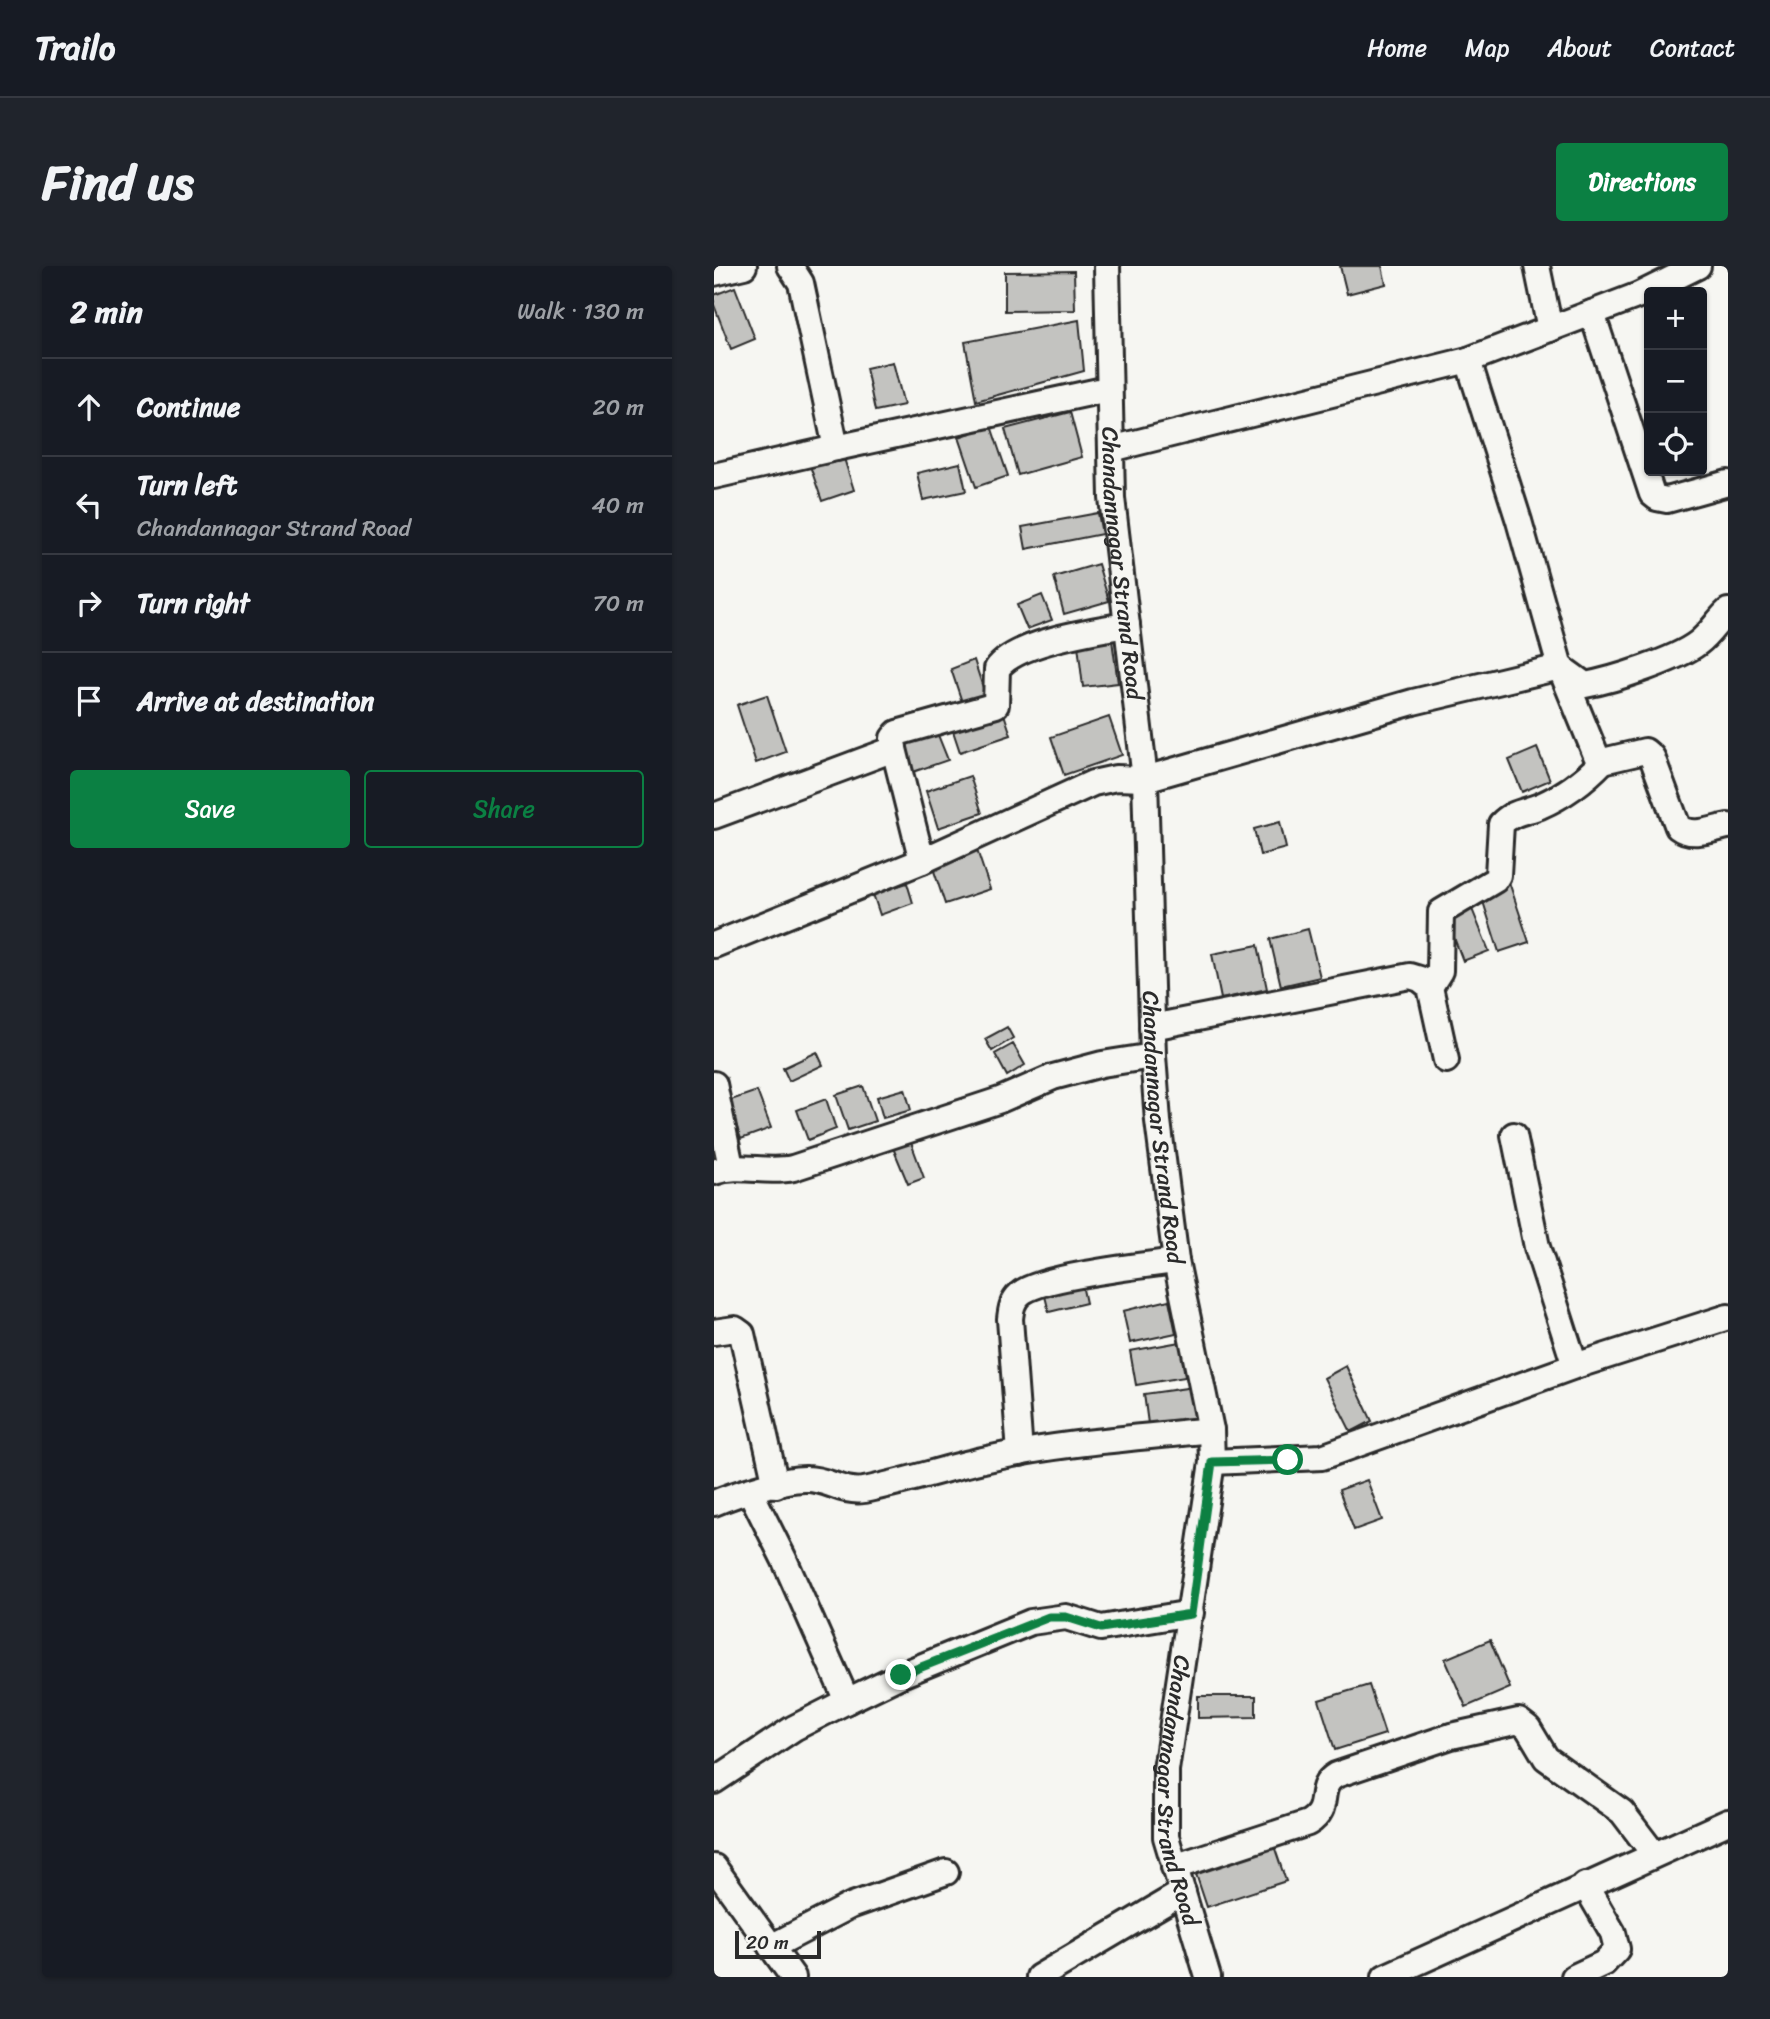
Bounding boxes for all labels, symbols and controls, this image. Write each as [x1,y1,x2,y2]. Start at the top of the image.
text: Trailo [35,19,115,77]
text: Home [1367,27,1427,69]
text: Map [1465,27,1509,69]
text: About [1547,27,1612,69]
text: Contact [1650,27,1735,69]
text: Find us [42,139,194,226]
button: Directions [1556,143,1728,221]
text: 2 min [70,285,143,339]
map controls [1644,287,1707,476]
button: + [1644,287,1707,350]
text: Walk · 130 m [517,291,644,332]
button: − [1644,350,1707,413]
text: Continue [137,384,240,430]
text: 20 m [593,387,644,428]
icon: ahead [70,388,108,426]
button: locate [1644,413,1707,476]
street label: Chandannagar Strand Road [1089,427,1156,704]
text: Turn left [137,462,237,508]
text: 40 m [591,485,644,526]
icon: left [70,486,108,524]
text: Chandannagar Strand Road [137,508,411,549]
text: Turn right [137,580,250,626]
text: 70 m [593,583,644,624]
icon: right [70,584,108,622]
text: Arrive at destination [137,678,374,724]
icon: arrive [70,682,108,720]
button: Save [70,770,350,848]
button: Share [364,770,644,848]
street label: Chandannagar Strand Road [1130,990,1196,1268]
route start [1272,1444,1303,1475]
street label: Chandannagar Strand Road [1145,1653,1212,1933]
route end [885,1659,916,1690]
text: 20 m [746,1926,789,1959]
scale bar [735,1928,821,1960]

